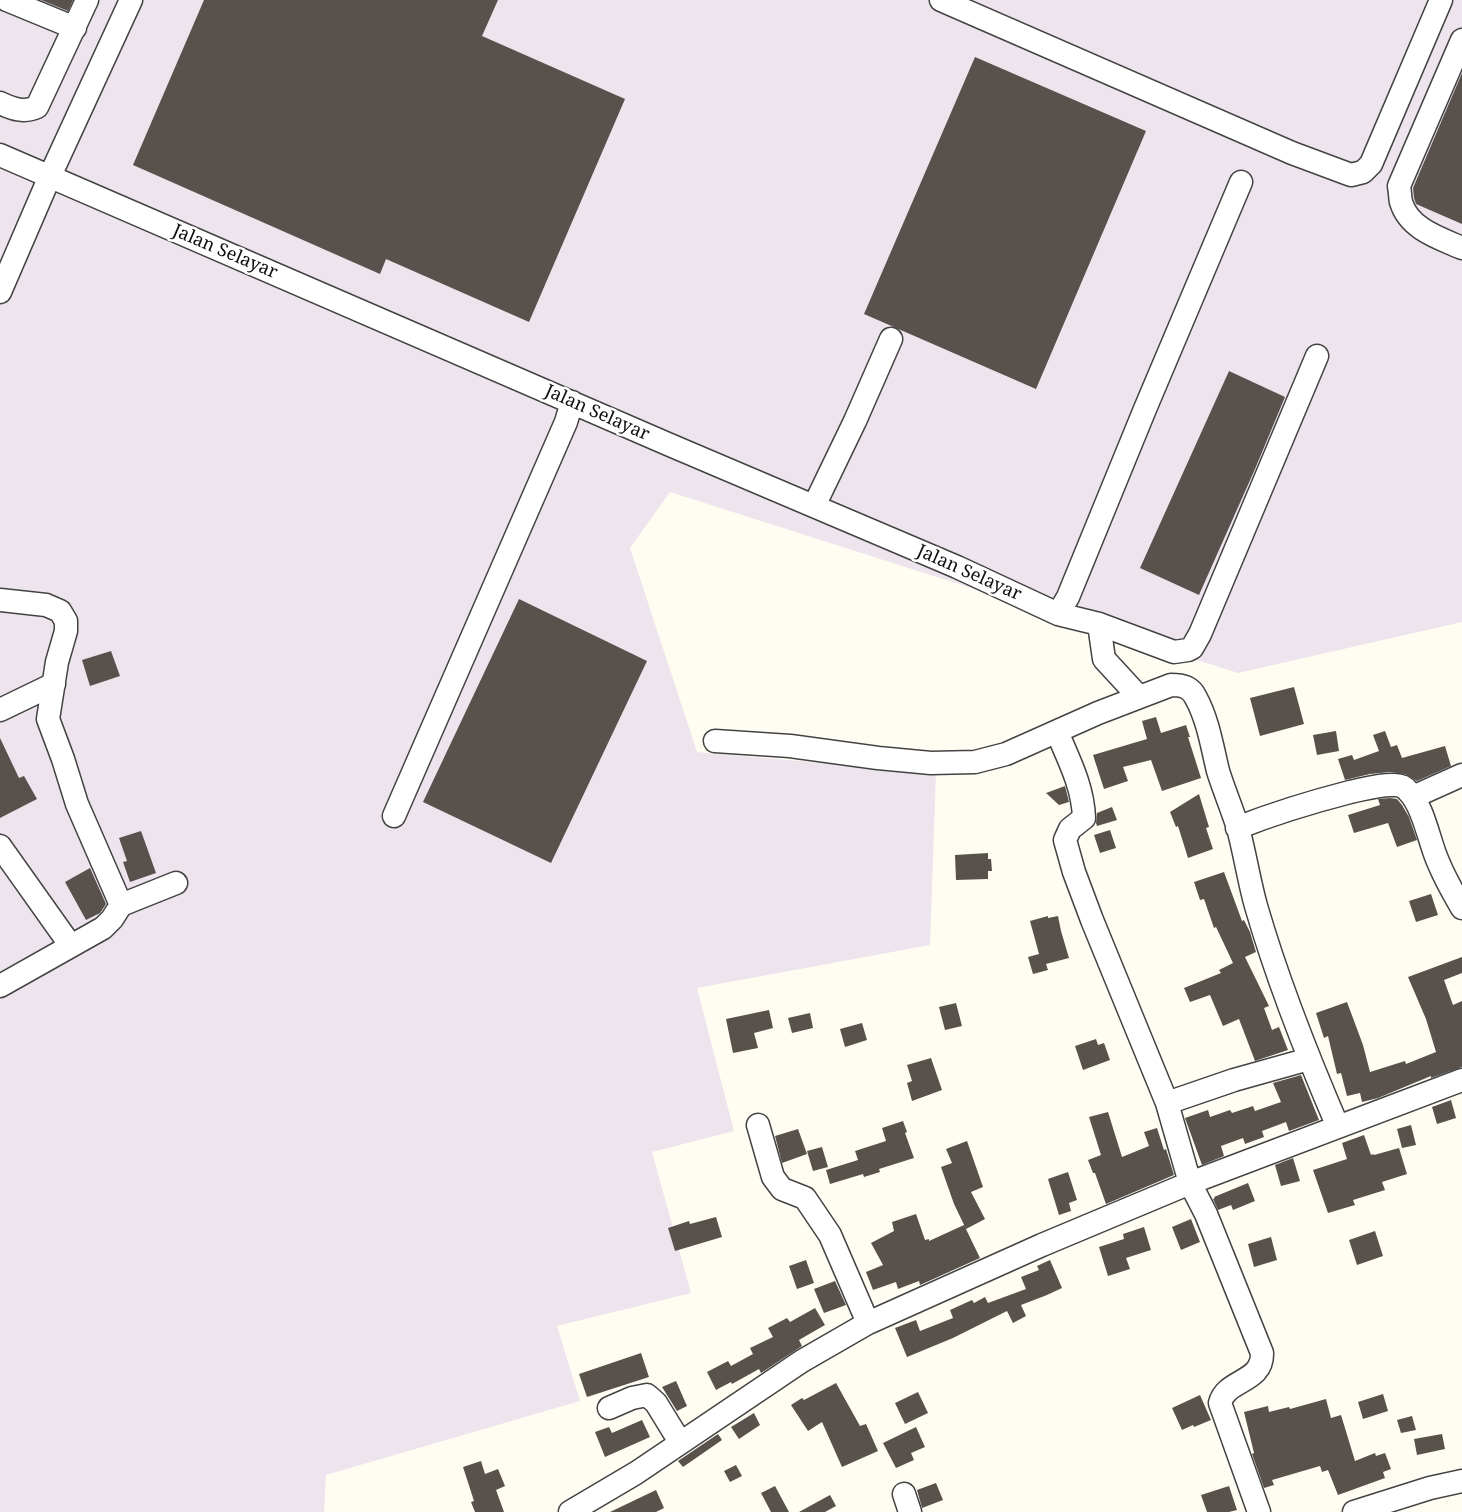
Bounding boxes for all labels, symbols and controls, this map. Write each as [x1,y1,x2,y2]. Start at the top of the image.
street label: Jalan Selayar [169,220,281,284]
street label: Jalan Selayar [541,380,653,446]
street label: Jalan Selayar [913,540,1025,606]

